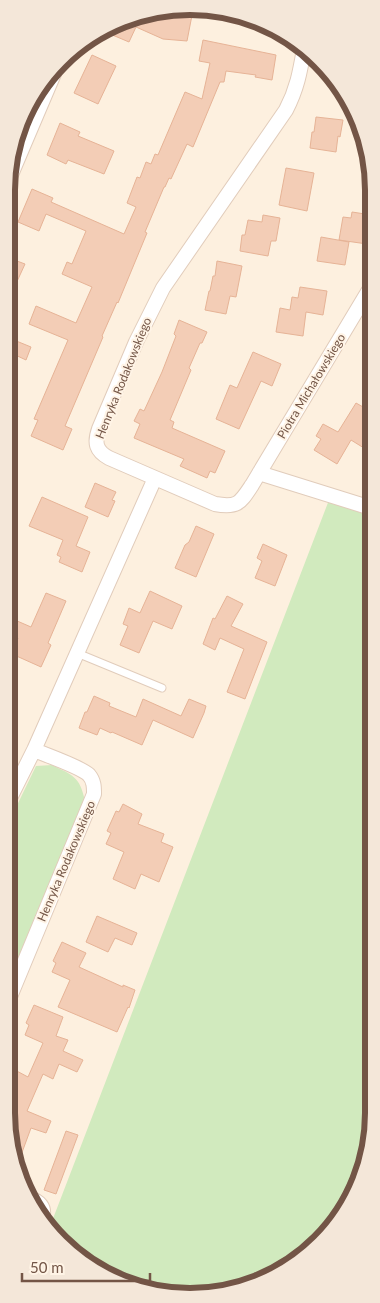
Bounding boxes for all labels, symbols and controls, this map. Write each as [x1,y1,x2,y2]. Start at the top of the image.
street label: Henryka Rodakowskiego [92,315,154,441]
street label: Piotra Michałowskiego [274,331,348,441]
street label: Henryka Rodakowskiego [34,798,98,924]
scale bar [22,1250,150,1282]
text: 50 m [30,1258,64,1276]

